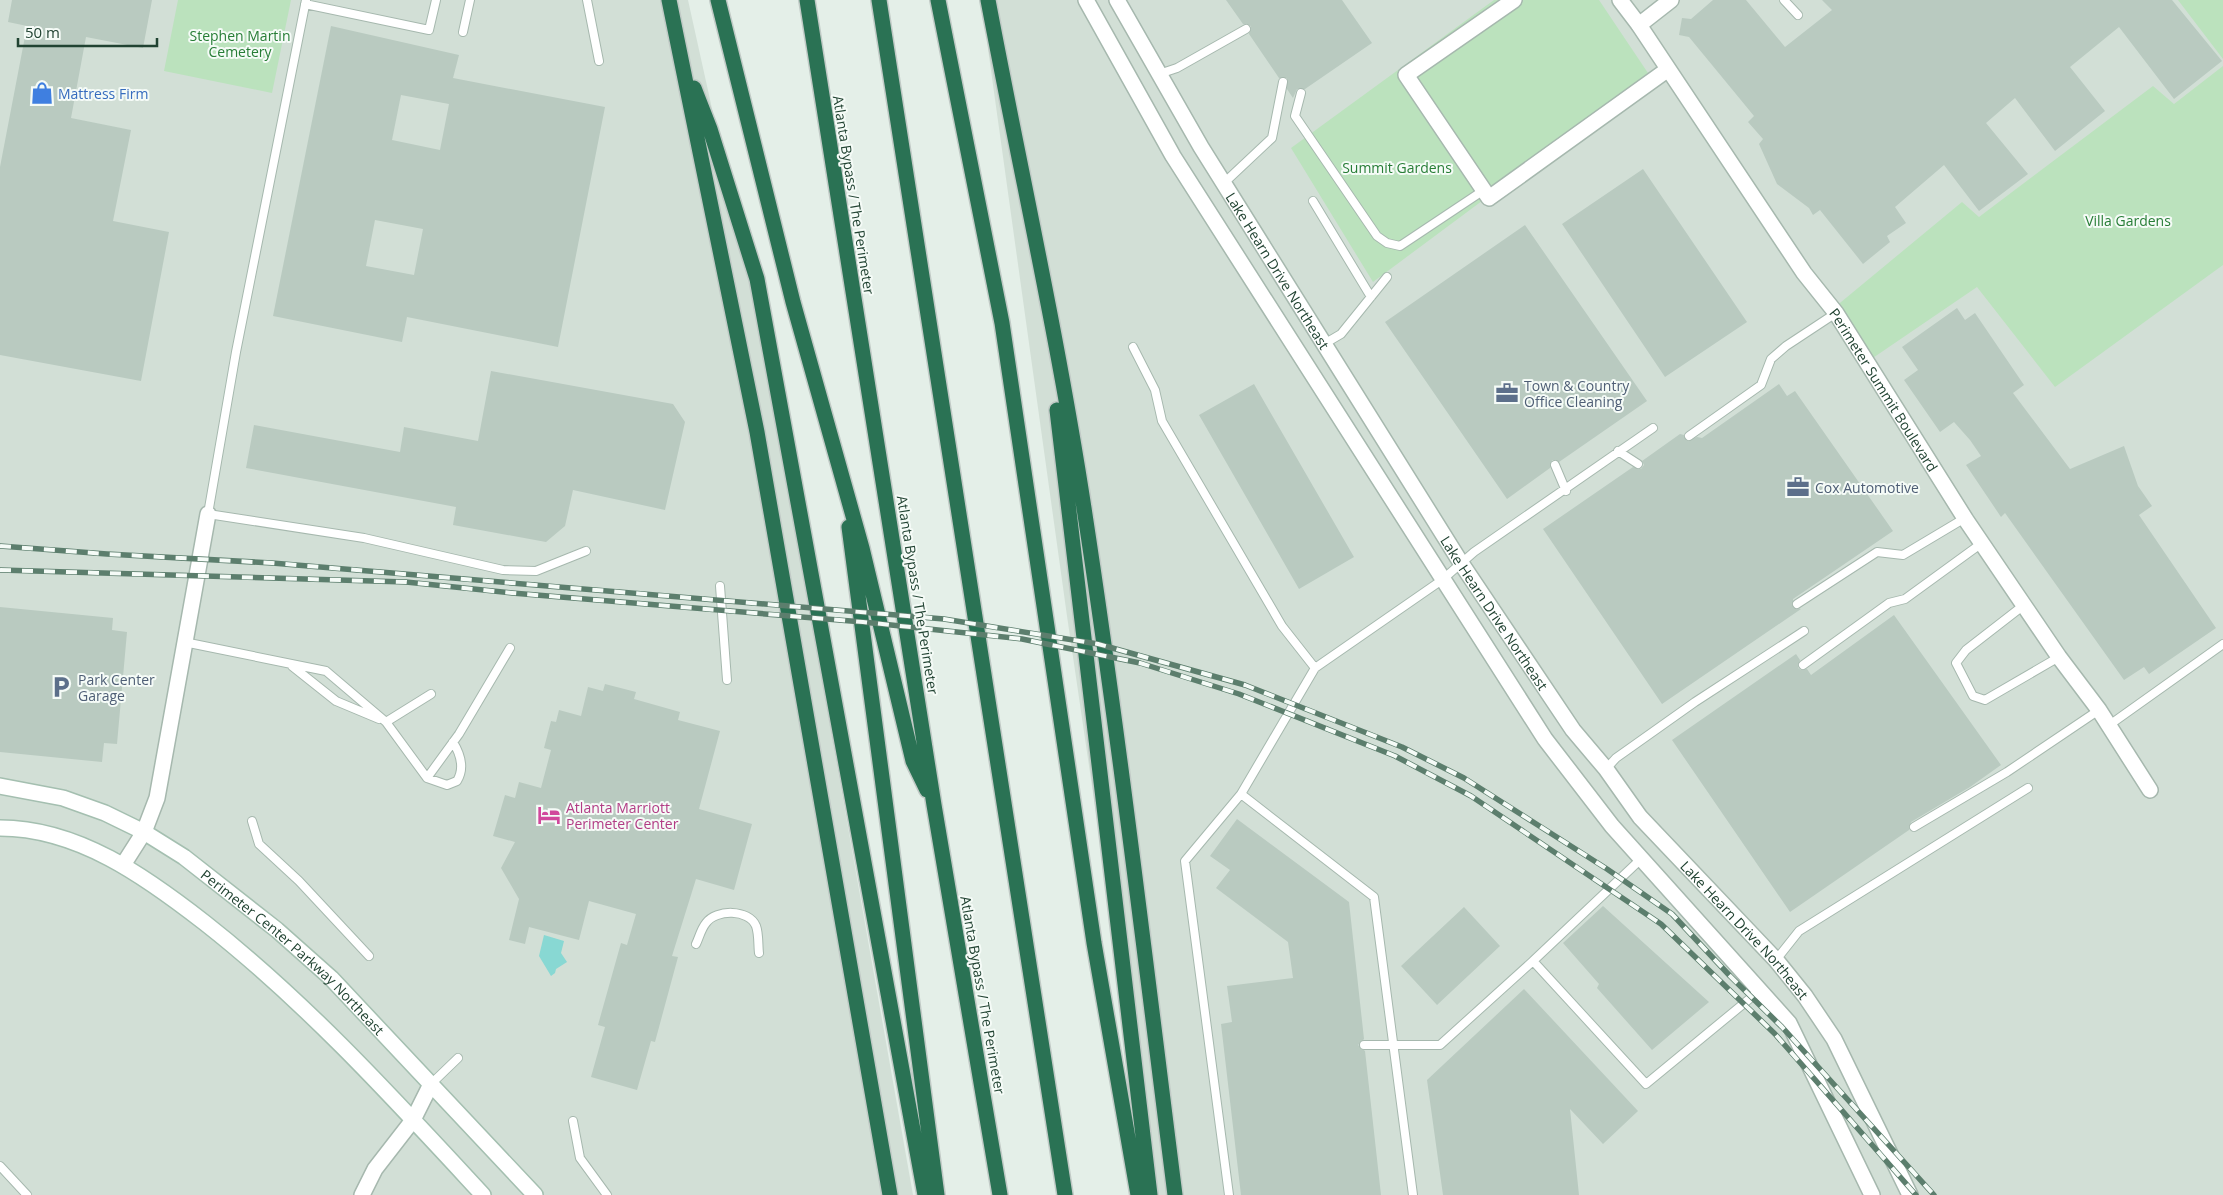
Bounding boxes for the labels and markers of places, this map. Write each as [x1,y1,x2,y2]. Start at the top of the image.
shop icon: Mattress Firm [29,80,55,106]
place label: Mattress Firm [58,84,148,103]
place label: Town & Country Office Cleaning [1524,376,1630,411]
office icon: Town & Country Office Cleaning [1494,380,1520,406]
office icon: Cox Automotive [1785,474,1811,500]
place label: Cox Automotive [1815,478,1919,497]
place label: Park Center Garage [78,670,155,705]
parking icon: Park Center Garage [48,674,74,700]
place label: Atlanta Marriott Perimeter Center [566,798,679,833]
hotel icon: Atlanta Marriott Perimeter Center [536,802,562,828]

